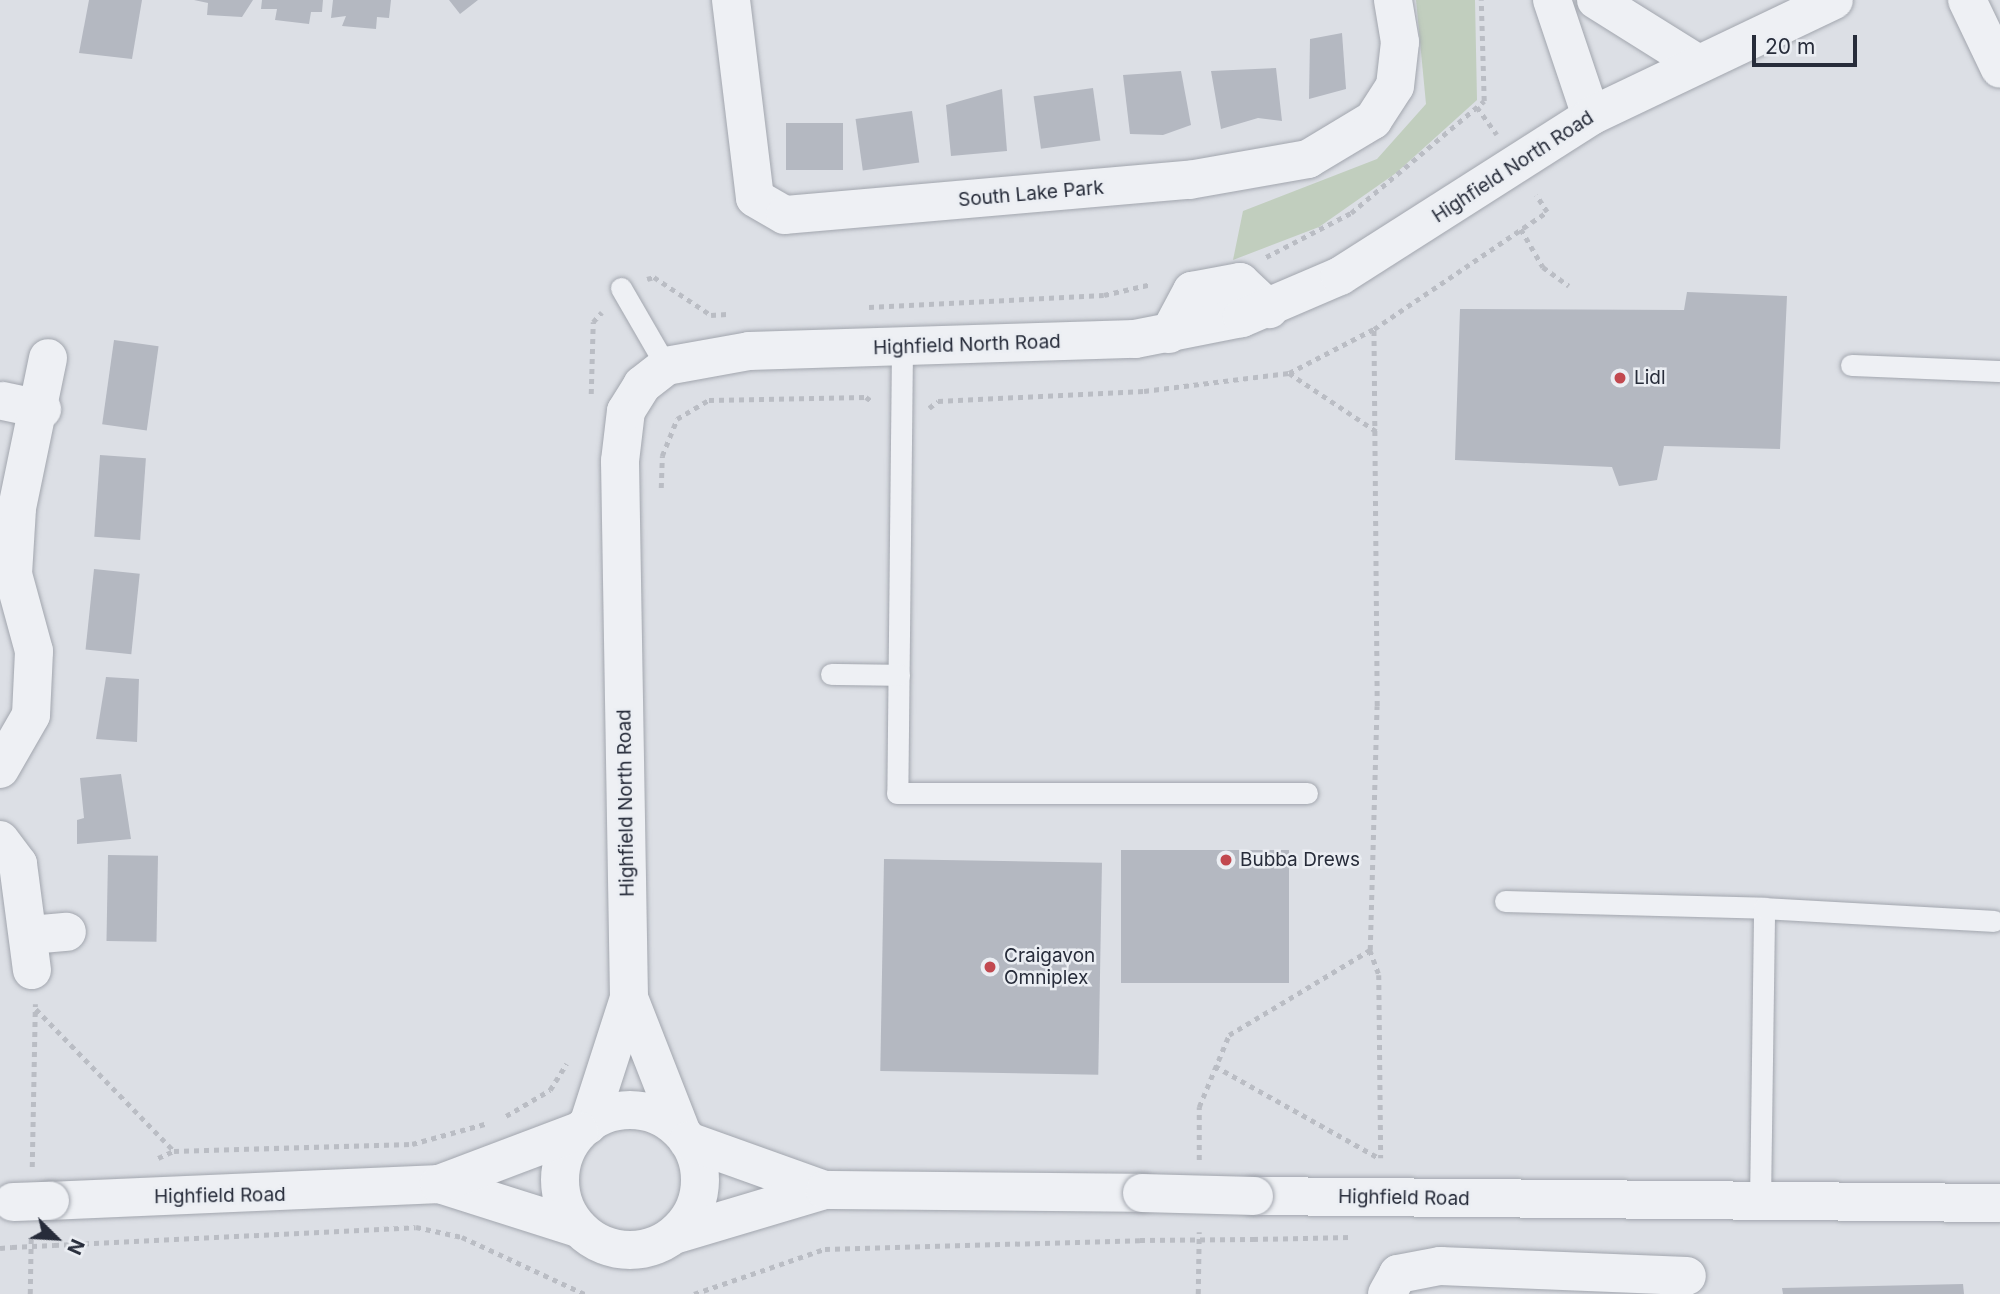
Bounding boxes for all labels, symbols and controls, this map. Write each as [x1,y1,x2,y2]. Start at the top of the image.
scale bar [1755,21,1860,65]
text: 20 m [1765,34,1815,59]
street label: Highfield North Road [1428,106,1598,228]
street label: South Lake Park [957,176,1105,212]
street label: Highfield North Road [873,330,1061,360]
place label: Lidl [1634,367,1666,389]
marker: Lidl [1612,370,1628,386]
street label: Highfield North Road [613,709,639,897]
place label: Bubba Drews [1240,849,1360,871]
marker: Bubba Drews [1218,852,1234,868]
place label: Craigavon Omniplex [1004,945,1095,989]
marker: Craigavon Omniplex [982,959,998,975]
street label: Highfield Road [154,1183,286,1209]
street label: Highfield Road [1338,1185,1470,1211]
north arrow [21,1203,91,1273]
text: N [62,1235,89,1258]

